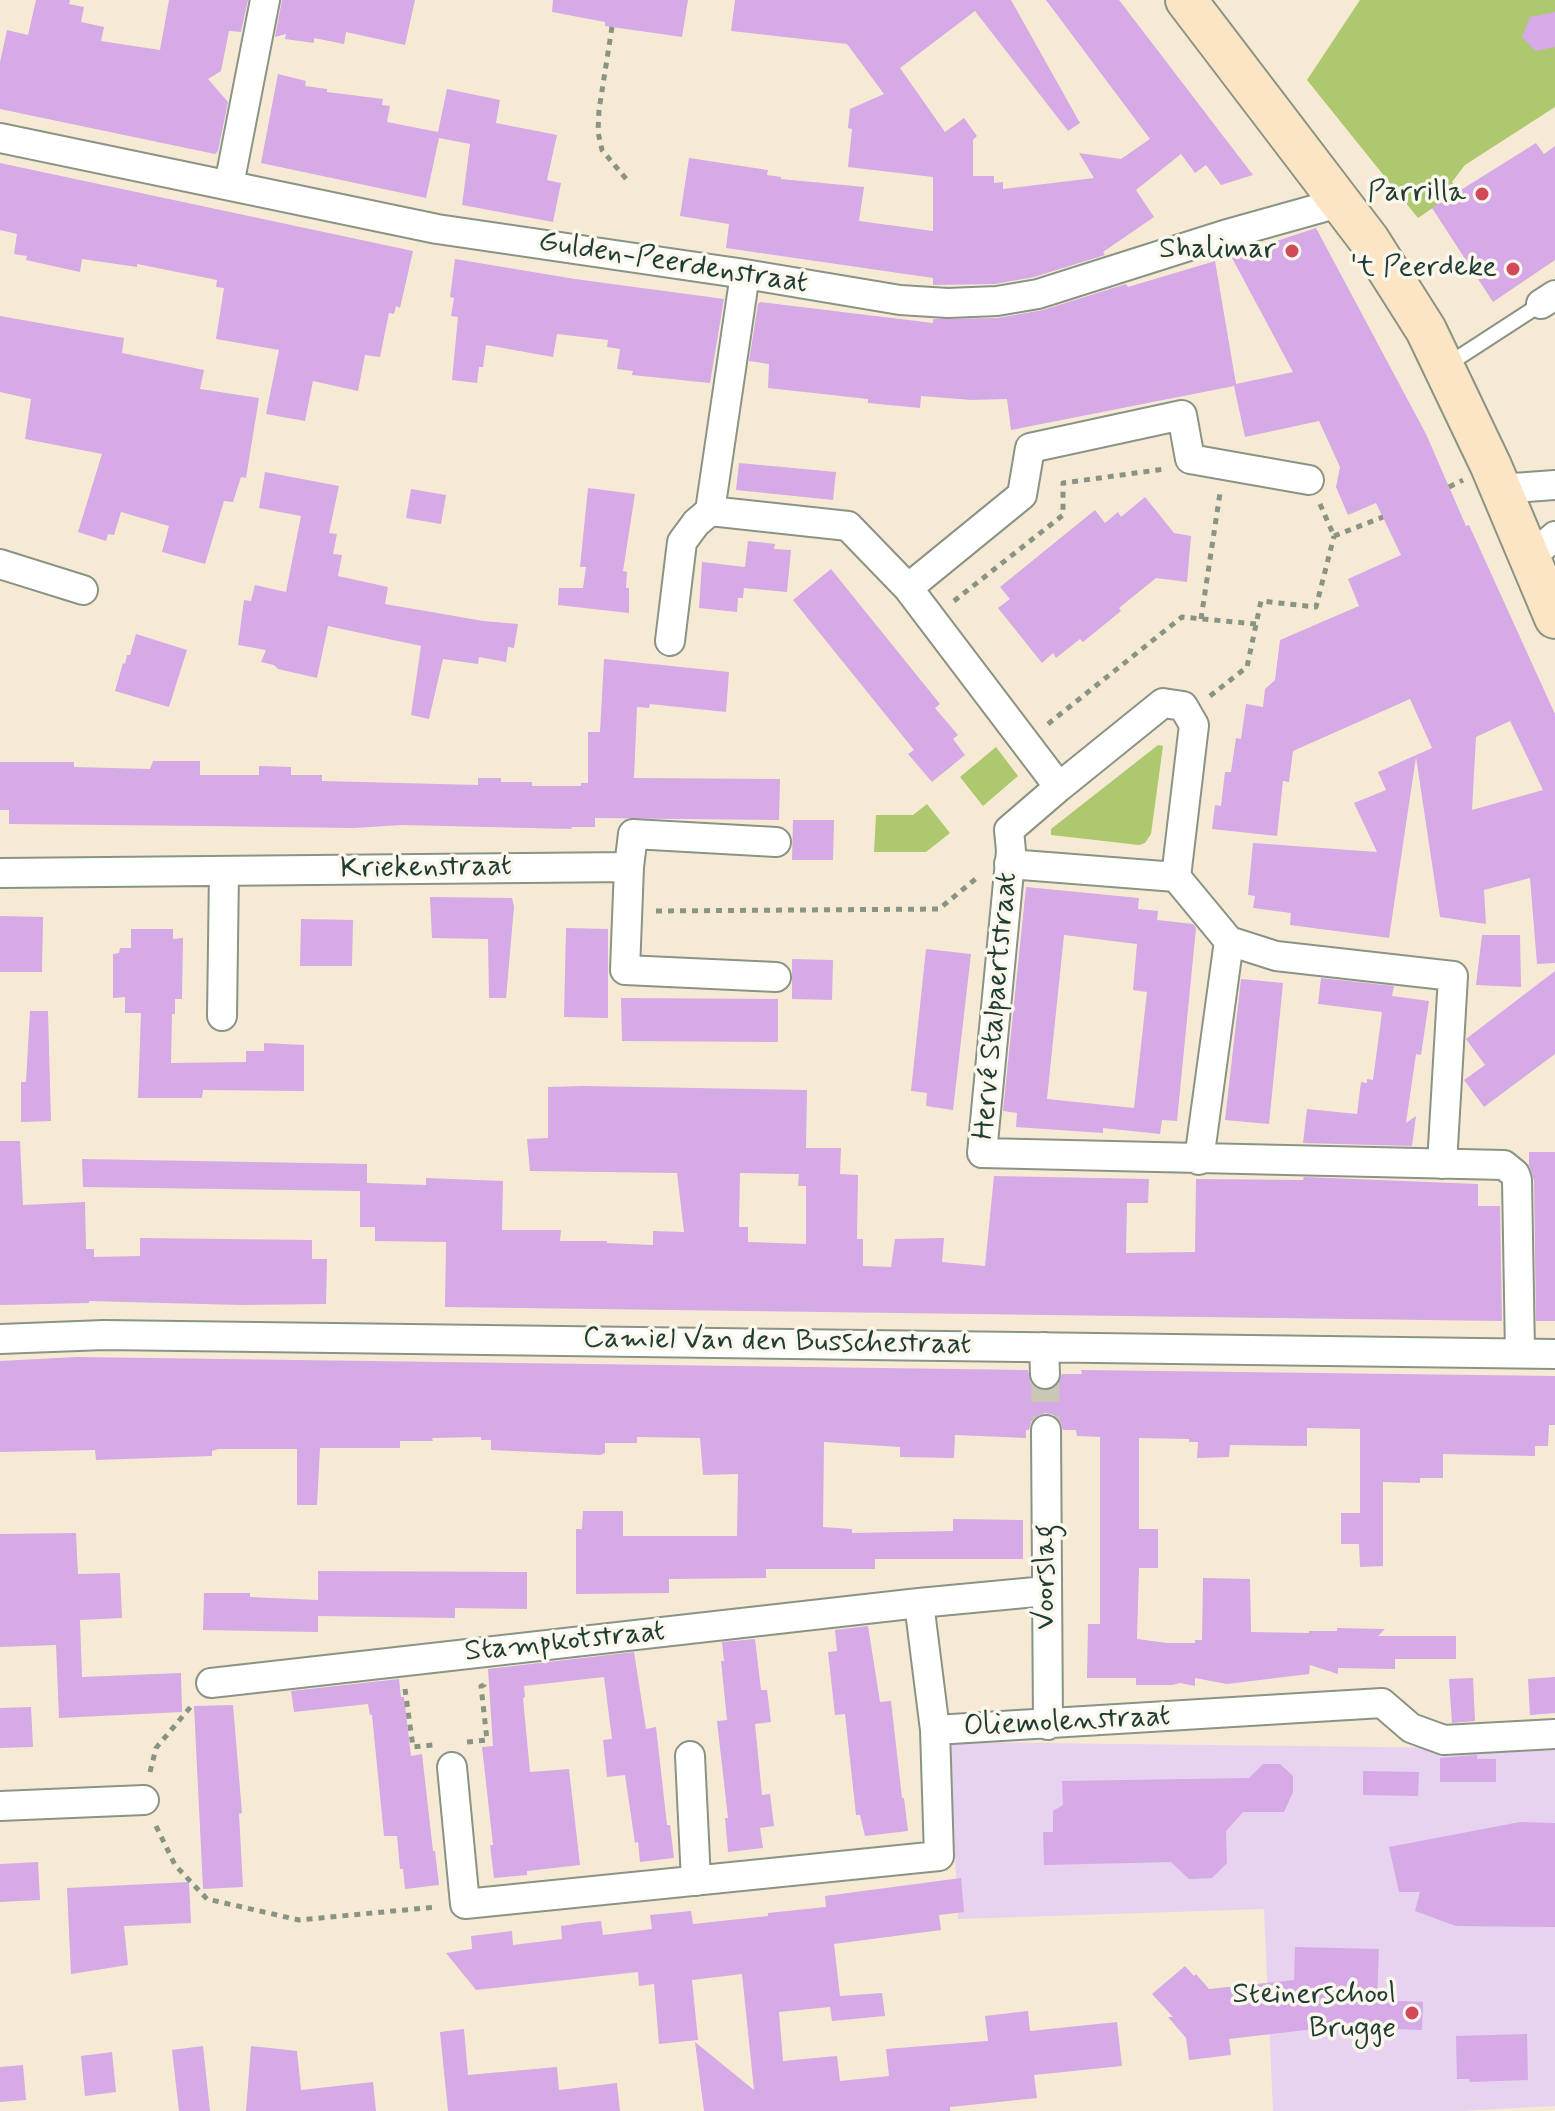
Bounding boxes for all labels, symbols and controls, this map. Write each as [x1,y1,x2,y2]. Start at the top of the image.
place label: Parrilla [1367,176,1466,212]
marker: Parrilla [1473,185,1491,203]
street label: Gulden-Peerdenstraat [536,225,810,303]
place label: Shalimar [1159,233,1276,269]
marker: Shalimar [1283,242,1301,260]
place label: 't Peerdeke [1351,251,1497,287]
marker: 't Peerdeke [1504,260,1522,278]
street label: Kriekenstraat [340,850,512,888]
street label: Hervé Stalpaertstraat [967,871,1027,1141]
street label: Camiel Van den Busschestraat [582,1322,972,1364]
street label: Voorslag [1029,1524,1065,1630]
street label: Stampkotstraat [463,1615,667,1671]
street label: Oliemolenstraat [963,1700,1171,1746]
place label: Steinerschool Brugge [1232,1978,1396,2048]
marker: Steinerschool Brugge [1403,2004,1421,2022]

